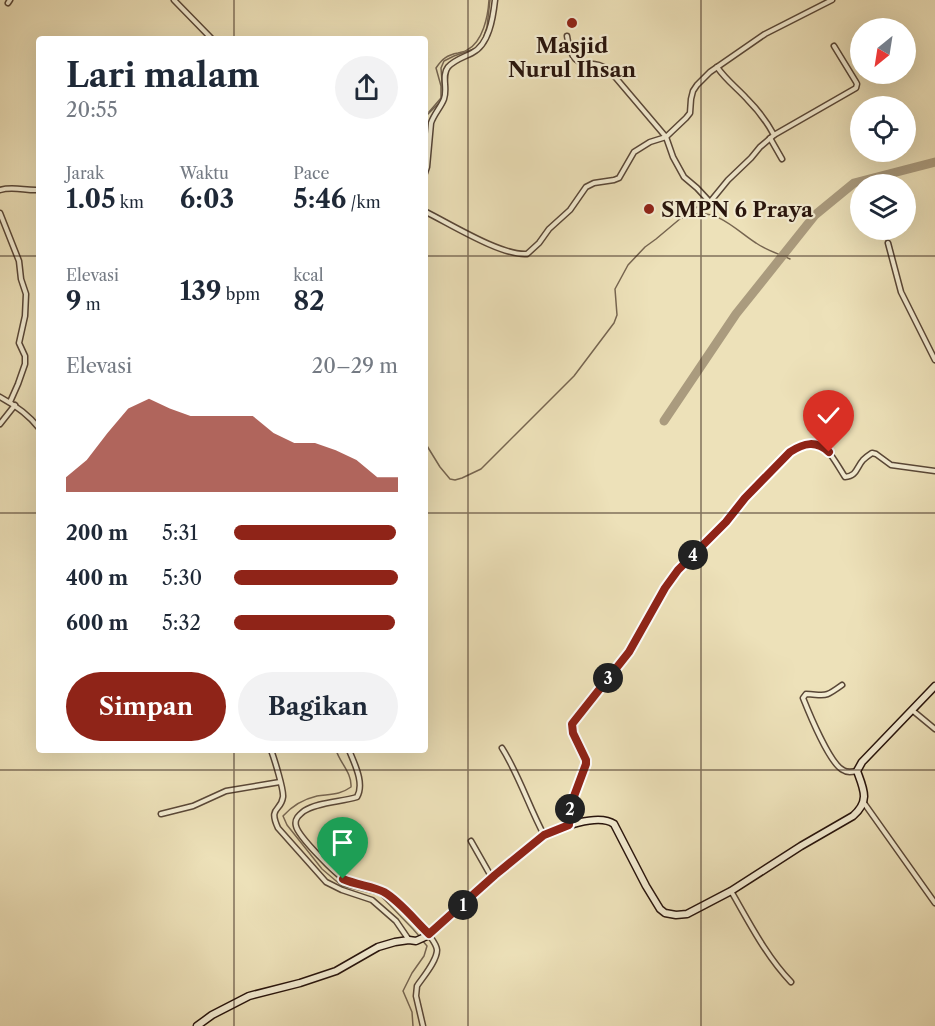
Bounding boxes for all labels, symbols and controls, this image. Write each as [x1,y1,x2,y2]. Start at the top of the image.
marker: Masjid Nurul Ihsan [565,16,579,30]
north arrow [850,18,916,84]
map controls [850,18,916,240]
place label: Masjid Nurul Ihsan [508,33,637,82]
text: Lari malam [66,55,260,96]
button: share [335,56,398,119]
button: locate [850,96,916,162]
text: 20:55 [66,98,118,122]
text: Jarak [66,163,104,183]
text: Waktu [180,163,229,183]
text: Pace [293,163,329,183]
button: layers [850,174,916,240]
text: 1.05 [66,183,116,215]
text: 6:03 [180,183,234,215]
text: 5:46 [293,183,346,215]
text: km [116,192,144,212]
text: /km [346,192,381,212]
place label: SMPN 6 Praya [661,197,814,222]
marker: SMPN 6 Praya [642,202,656,216]
text: Elevasi [66,265,119,285]
text: kcal [293,265,324,285]
text: 139 [180,275,222,307]
text: bpm [222,284,260,304]
text: 9 [66,285,82,317]
text: 82 [293,285,325,317]
text: m [82,294,101,314]
text: Elevasi [66,354,132,378]
text: 20–29 m [312,354,398,378]
pin [803,390,854,452]
icon: check [812,399,845,432]
text: 200 m [66,521,128,545]
text: 5:31 [162,521,198,545]
pin: 4 [678,540,708,570]
text: 4 [688,545,698,565]
text: 400 m [66,566,128,590]
text: 5:30 [162,566,202,590]
text: 600 m [66,611,128,635]
text: 5:32 [162,611,201,635]
pin: 3 [593,663,623,693]
text: 3 [603,668,613,688]
button: Simpan [66,672,226,741]
button: Bagikan [238,672,398,741]
pin: 2 [555,794,585,824]
text: 2 [565,799,575,819]
pin [317,817,368,879]
icon: arrive [326,826,359,859]
pin: 1 [448,890,478,920]
text: 1 [459,895,467,915]

